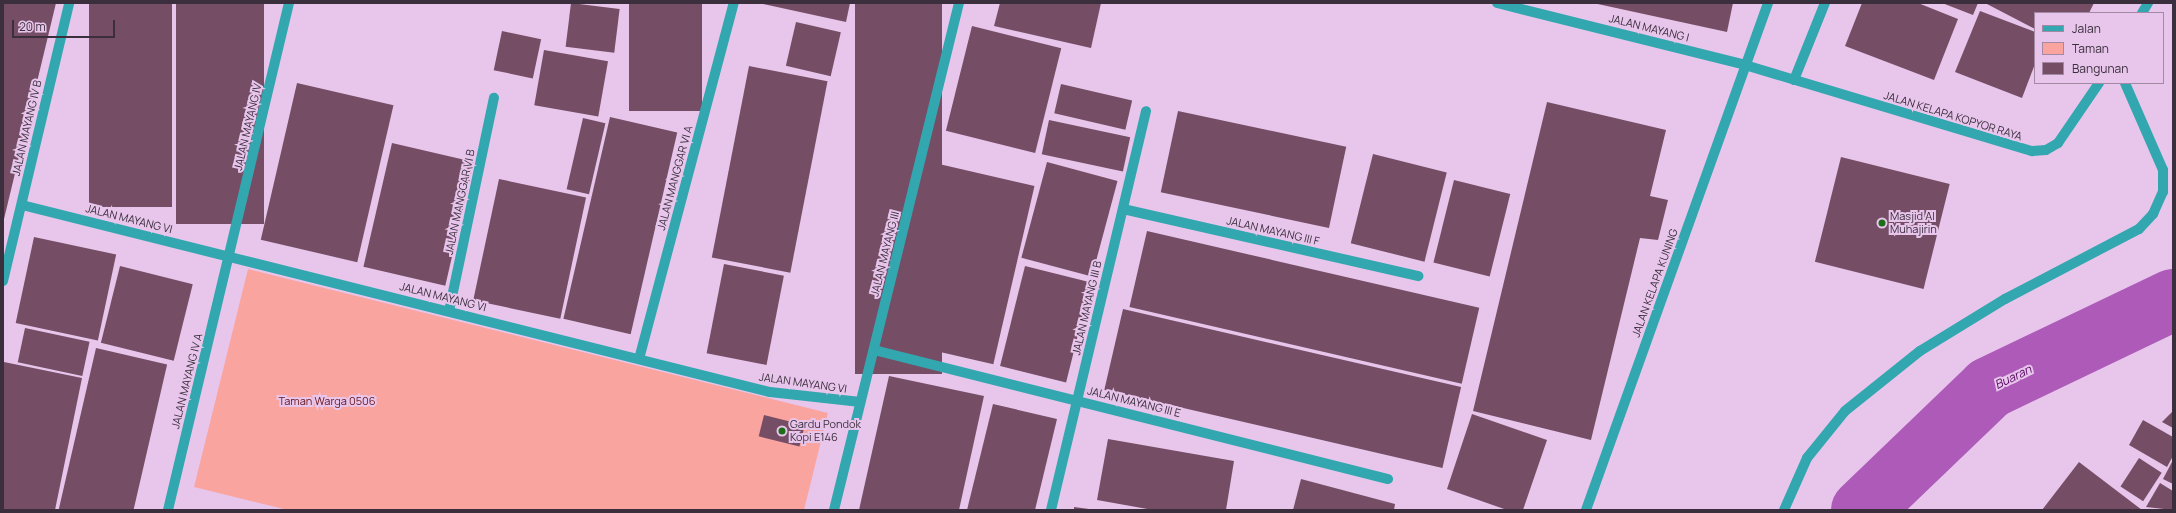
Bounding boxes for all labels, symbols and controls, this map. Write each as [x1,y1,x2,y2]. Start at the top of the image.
scale bar [14,12,117,38]
street label: JALAN MAYANG I [1608,12,1690,44]
legend [2034,12,2164,84]
text: 20 m [19,18,46,35]
text: Jalan [2072,20,2101,37]
text: Taman [2072,40,2109,57]
text: Bangunan [2072,60,2128,77]
street label: JALAN MAYANG IV B [10,79,44,177]
street label: JALAN MAYANG IV [232,82,264,172]
street label: JALAN KELAPA KOPYOR RAYA [1882,89,2024,143]
street label: JALAN MANGGAR VI A [655,124,695,232]
street label: JALAN MANGGAR VI B [442,148,478,256]
street label: JALAN MAYANG VI [84,202,174,236]
street label: JALAN MAYANG III [868,210,902,298]
place label: Masjid Al Muhajirin [1890,210,1937,236]
street label: JALAN MAYANG III F [1225,214,1321,248]
marker: Masjid Al Muhajirin [1877,218,1887,228]
street label: JALAN KELAPA KUNING [1629,227,1681,339]
street label: JALAN MAYANG III B [1070,260,1104,356]
street label: JALAN MAYANG VI [398,280,488,314]
street label: JALAN MAYANG IV A [169,332,205,430]
water label: Buaran [1992,362,2034,392]
street label: JALAN MAYANG VI [758,370,848,396]
street label: JALAN MAYANG III E [1086,384,1182,420]
park label: Taman Warga 0506 [278,394,376,408]
place label: Gardu Pondok Kopi E146 [790,418,861,444]
marker: Gardu Pondok Kopi E146 [777,426,787,436]

